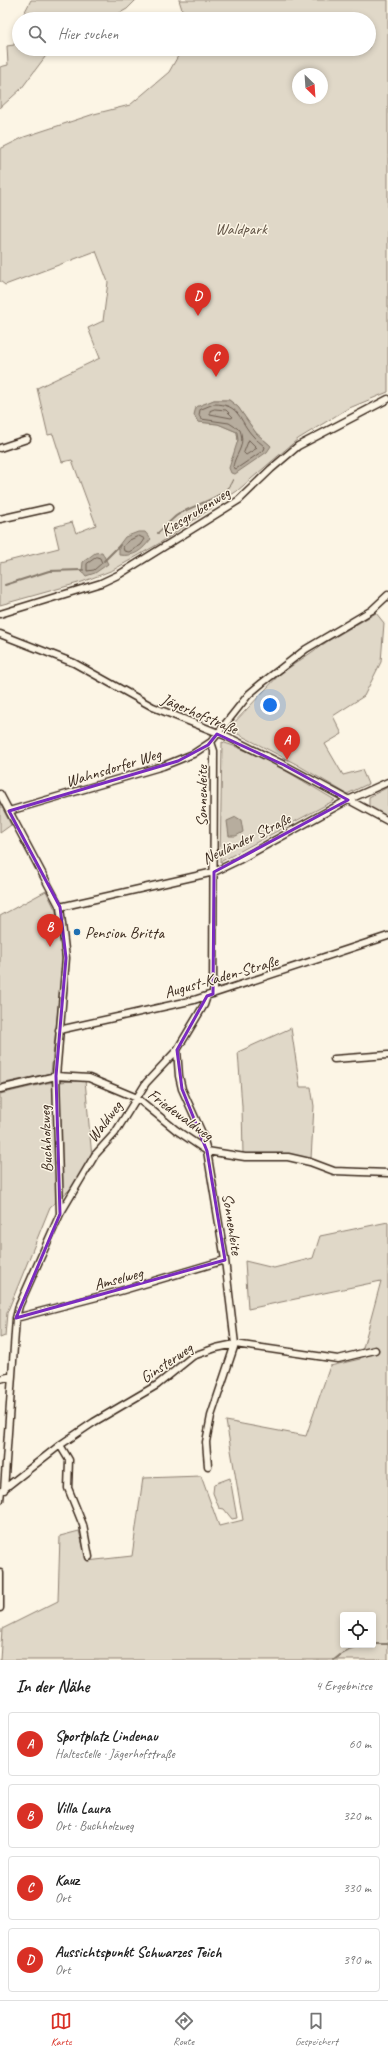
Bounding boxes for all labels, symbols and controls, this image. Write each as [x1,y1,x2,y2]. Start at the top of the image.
search box [12,12,376,56]
icon: search [26,23,48,45]
text: Hier suchen [58,25,118,44]
north arrow [292,68,328,104]
park label: Waldpark [215,219,268,239]
pin: D [185,283,211,316]
pin: C [203,344,229,377]
street label: Kiesgrubenweg [157,482,235,541]
street label: Jägerhofstraße [158,689,242,740]
your location [260,695,280,715]
pin: A [274,727,300,760]
street label: Wahnsdorfer Weg [63,744,164,792]
street label: Sonnenleite [192,763,212,827]
street label: Neuländer Straße [199,808,296,869]
pin: B [37,914,63,947]
place label: Pension Britta [85,923,165,943]
marker: Pension Britta [72,927,82,937]
street label: August-Kaden-Straße [162,951,282,1003]
street label: Friedewaldweg [144,1084,218,1146]
street label: Waldweg [83,1096,128,1146]
street label: Buchholzweg [35,1104,57,1173]
street label: Sonnenleite [217,1192,247,1258]
street label: Amselweg [92,1263,146,1295]
street label: Ginsterweg [137,1337,198,1388]
map controls [340,1612,376,1648]
button: locate [340,1612,376,1648]
text: In der Nähe [16,1676,89,1697]
text: 4 Ergebnisse [316,1678,372,1694]
text: Sportplatz Lindenau [55,1727,158,1746]
text: A [27,1736,33,1752]
text: 60 m [349,1736,371,1752]
text: Haltestelle · Jägerhofstraße [55,1746,175,1762]
text: Villa Laura [55,1799,110,1818]
text: B [27,1808,33,1824]
text: 320 m [343,1808,371,1824]
text: Ort · Buchholzweg [55,1818,134,1834]
text: Kauz [55,1871,79,1890]
text: C [27,1880,33,1896]
text: 330 m [343,1880,371,1896]
text: Ort [55,1890,70,1906]
text: Aussichtspunkt Schwarzes Teich [55,1943,221,1962]
text: D [26,1952,34,1968]
text: 390 m [343,1952,371,1968]
text: Ort [55,1962,70,1978]
tab: Karte [50,2010,72,2048]
tab: Route [173,2010,195,2048]
tab: Gespeichert [295,2010,338,2048]

